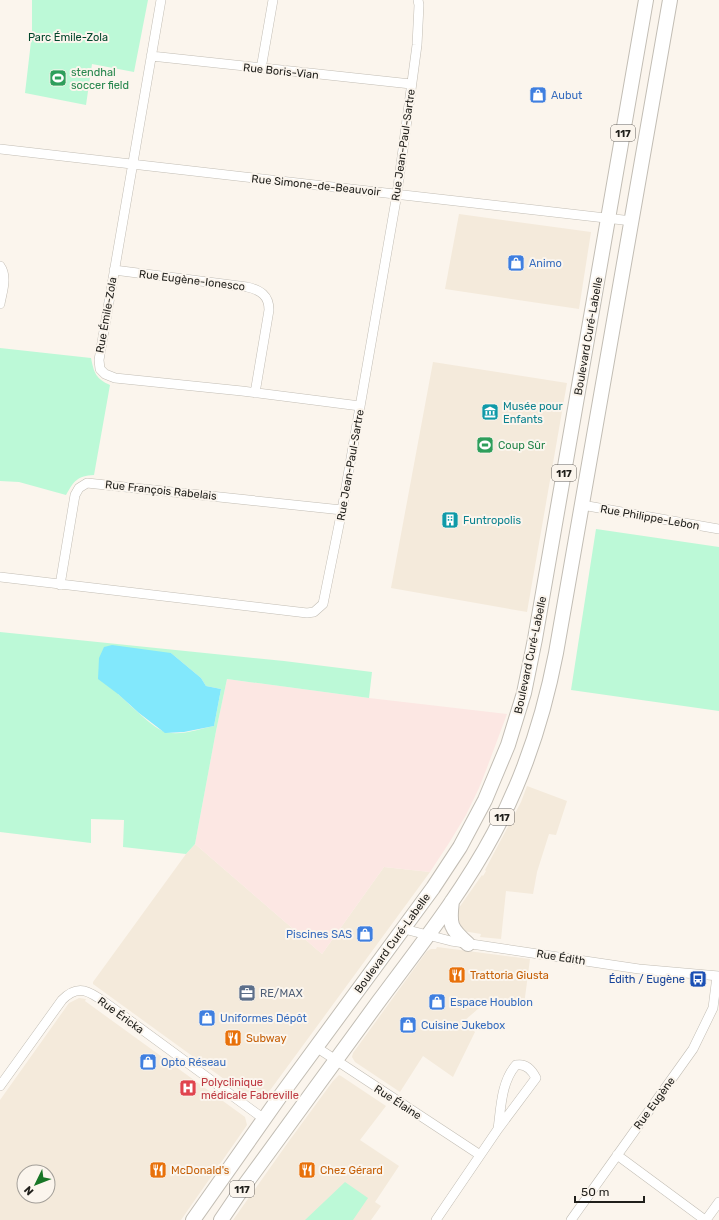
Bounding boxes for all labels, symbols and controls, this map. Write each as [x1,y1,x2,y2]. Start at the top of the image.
park label: Parc Émile-Zola [28,31,108,44]
street label: Rue Boris-Vian [242,61,319,82]
place label: stendhal soccer field [71,66,129,92]
sports icon: stendhal soccer field [48,68,68,88]
shop icon: Aubut [528,85,548,105]
street label: Rue Jean-Paul-Sartre [389,88,418,202]
place label: Aubut [551,89,583,102]
road number: 117 [611,125,635,141]
street label: Rue Simone-de-Beauvoir [251,172,382,199]
shop icon: Animo [506,253,526,273]
place label: Animo [529,257,562,270]
street label: Rue Eugène-Ionesco [138,268,246,293]
street label: Rue Émile-Zola [93,276,120,354]
street label: Boulevard Curé-Labelle [572,276,605,396]
place label: Musée pour Enfants [503,400,563,426]
museum icon: Musée pour Enfants [480,402,500,422]
street label: Rue Jean-Paul-Sartre [334,408,367,522]
sports icon: Coup Sûr [475,435,495,455]
place label: Coup Sûr [498,439,546,452]
road number: 117 [552,465,576,481]
street label: Rue François Rabelais [105,478,218,503]
street label: Rue Philippe-Lebon [599,502,701,533]
building icon: Funtropolis [440,510,460,530]
place label: Funtropolis [463,514,521,527]
street label: Boulevard Curé-Labelle [512,595,549,715]
road number: 117 [490,809,514,825]
street label: Boulevard Curé-Labelle [352,891,433,996]
shop icon: Piscines SAS [355,924,375,944]
place label: Piscines SAS [286,928,352,941]
street label: Rue Édith [535,947,586,968]
restaurant icon: Trattoria Giusta [447,965,467,985]
place label: Trattoria Giusta [470,969,549,982]
bus stop icon: Édith / Eugène [688,969,708,989]
place label: Édith / Eugène [609,973,685,986]
office icon: RE/MAX [237,983,257,1003]
place label: RE/MAX [260,987,303,1000]
shop icon: Espace Houblon [427,992,447,1012]
street label: Rue Éricka [95,994,146,1037]
place label: Espace Houblon [450,996,533,1009]
shop icon: Uniformes Dépôt [197,1008,217,1028]
place label: Uniformes Dépôt [220,1012,307,1025]
shop icon: Cuisine Jukebox [398,1015,418,1035]
place label: Cuisine Jukebox [421,1019,505,1032]
restaurant icon: Subway [223,1028,243,1048]
place label: Subway [246,1032,287,1045]
shop icon: Opto Réseau [138,1052,158,1072]
place label: Opto Réseau [161,1056,226,1069]
street label: Rue Eugène [631,1075,678,1132]
place label: Polyclinique médicale Fabreville [201,1076,299,1102]
hospital icon: Polyclinique médicale Fabreville [178,1078,198,1098]
street label: Rue Élaine [372,1082,424,1122]
restaurant icon: McDonald's [148,1160,168,1180]
restaurant icon: Chez Gérard [297,1160,317,1180]
north arrow [16,1164,56,1204]
place label: McDonald's [171,1164,230,1177]
place label: Chez Gérard [320,1164,383,1177]
scale bar [575,1178,644,1204]
road number: 117 [230,1181,254,1197]
text: N [22,1183,37,1198]
text: 50 m [581,1185,609,1199]

